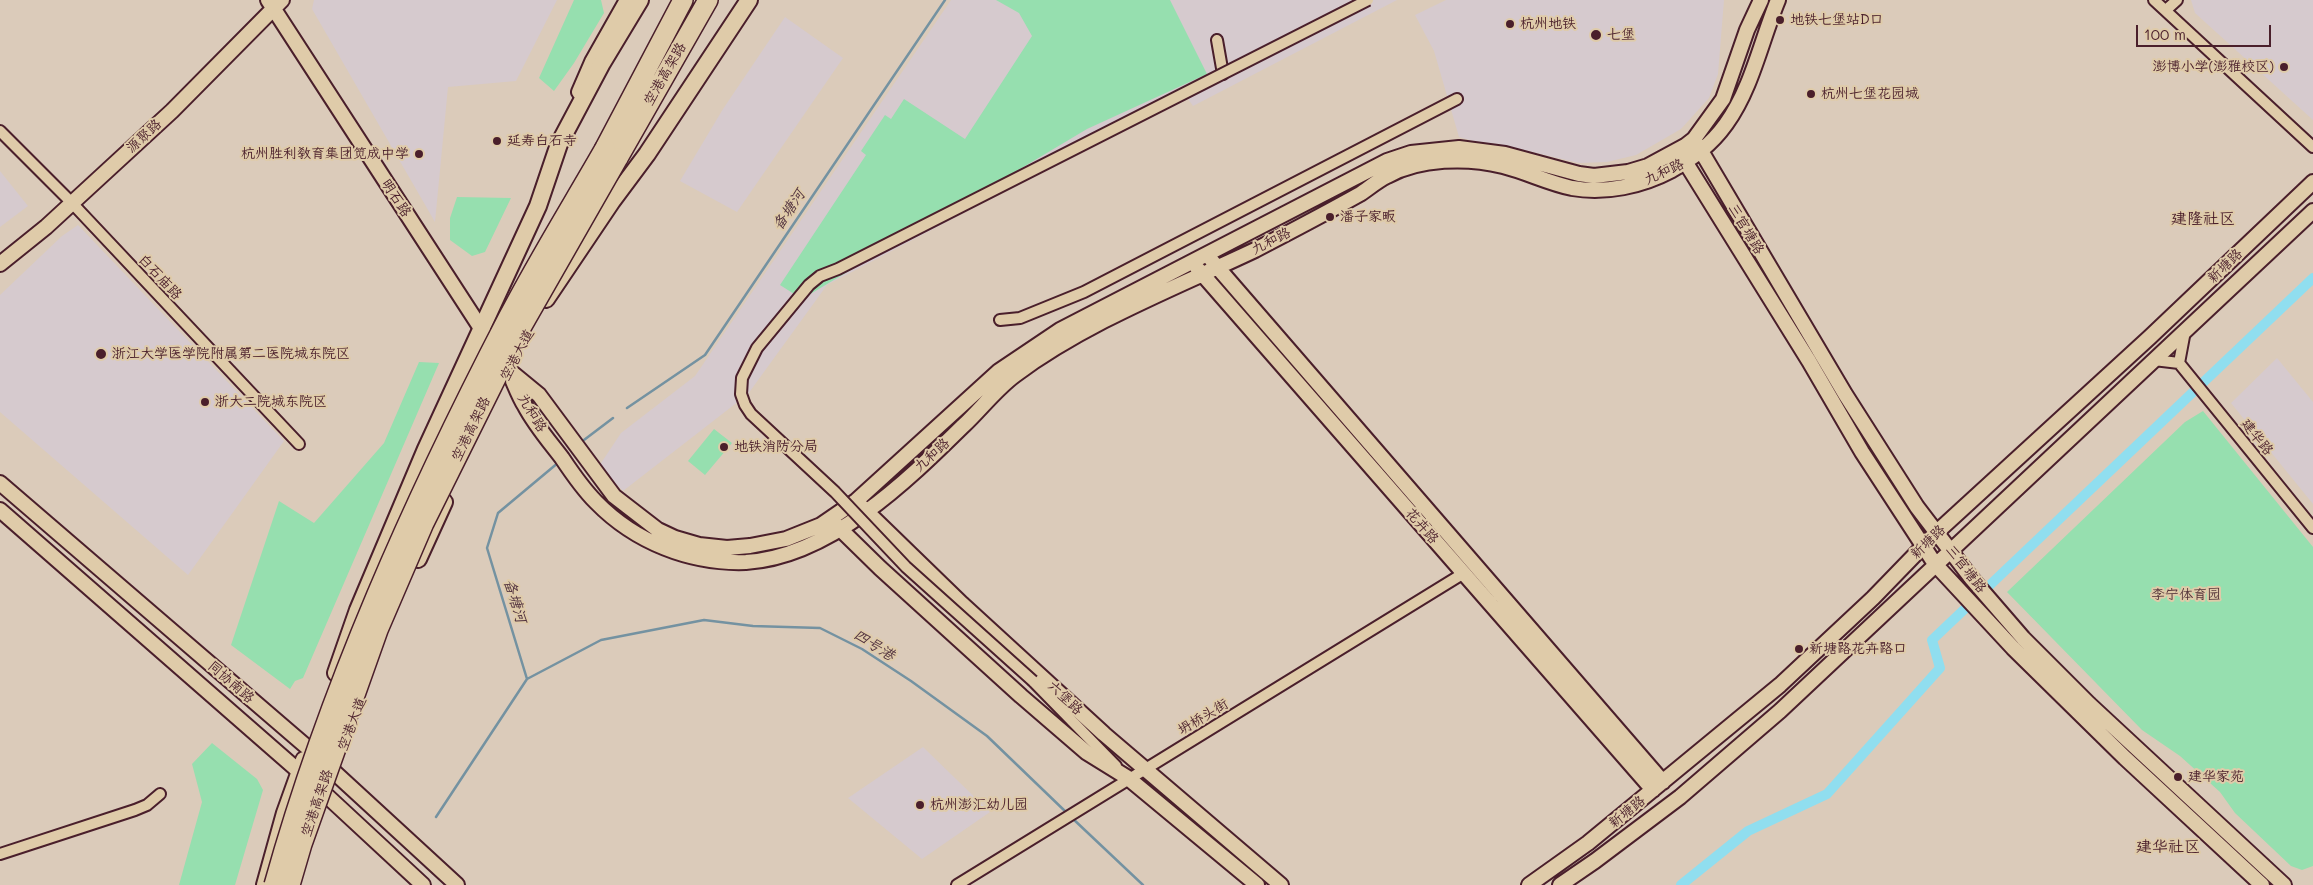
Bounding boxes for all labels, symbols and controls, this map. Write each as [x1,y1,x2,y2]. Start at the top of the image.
place label: 地铁七堡站D口 [1790,12,1884,28]
marker: 地铁七堡站D口 [1774,14,1786,26]
scale bar [2138,15,2273,47]
place label: 杭州地铁 [1520,16,1576,32]
marker: 杭州地铁 [1504,18,1516,30]
text: 100 m [2144,24,2186,44]
place label: 七堡 [1607,27,1635,43]
marker: 七堡 [1589,28,1603,42]
street label: 空港高架路 [640,39,690,109]
place label: 澎博小学(澎雅校区) [2152,59,2274,75]
marker: 澎博小学(澎雅校区) [2278,61,2290,73]
place label: 杭州七堡花园城 [1821,86,1919,102]
marker: 杭州七堡花园城 [1805,88,1817,100]
street label: 源聚路 [123,116,165,156]
place label: 延寿白石寺 [507,133,577,149]
marker: 延寿白石寺 [491,135,503,147]
place label: 杭州胜利教育集团笕成中学 [241,146,409,162]
marker: 杭州胜利教育集团笕成中学 [413,148,425,160]
street label: 九和路 [1641,156,1687,188]
street label: 明石路 [378,176,414,220]
water label: 备塘河 [769,186,809,234]
street label: 三官塘路 [1724,201,1768,257]
place label: 潘子家畈 [1340,209,1396,225]
district label: 建隆社区 [2171,209,2235,229]
marker: 潘子家畈 [1324,211,1336,223]
street label: 九和路 [1248,224,1294,258]
street label: 新塘路 [2204,245,2246,287]
street label: 白石庙路 [135,251,185,303]
street label: 空港大道 [496,326,538,384]
place label: 浙江大学医学院附属第二医院城东院区 [112,346,350,362]
marker: 浙江大学医学院附属第二医院城东院区 [94,347,108,361]
street label: 九和路 [514,391,550,435]
place label: 浙大二院城东院区 [215,394,327,410]
street label: 空港高架路 [448,394,494,464]
marker: 浙大二院城东院区 [199,396,211,408]
street label: 建华路 [2237,415,2277,459]
street label: 九和路 [911,435,953,475]
place label: 地铁消防分局 [734,439,818,455]
marker: 地铁消防分局 [718,441,730,453]
street label: 花卉路 [1402,505,1442,547]
street label: 新塘路 [1907,521,1949,563]
street label: 三官塘路 [1942,542,1990,596]
water label: 备塘河 [500,577,530,625]
park label: 李宁体育园 [2151,587,2221,603]
water label: 四号港 [850,625,898,665]
place label: 新塘路花卉路口 [1809,641,1907,657]
marker: 新塘路花卉路口 [1793,643,1805,655]
street label: 同协南路 [204,657,258,707]
street label: 六堡路 [1044,678,1086,718]
street label: 空港大道 [334,695,370,753]
street label: 坍桥头街 [1175,695,1231,739]
street label: 空港高架路 [298,767,336,839]
place label: 建华家苑 [2188,769,2244,785]
marker: 建华家苑 [2172,771,2184,783]
street label: 新塘路 [1605,792,1649,832]
place label: 杭州澎汇幼儿园 [930,797,1028,813]
marker: 杭州澎汇幼儿园 [914,799,926,811]
district label: 建华社区 [2136,837,2200,857]

